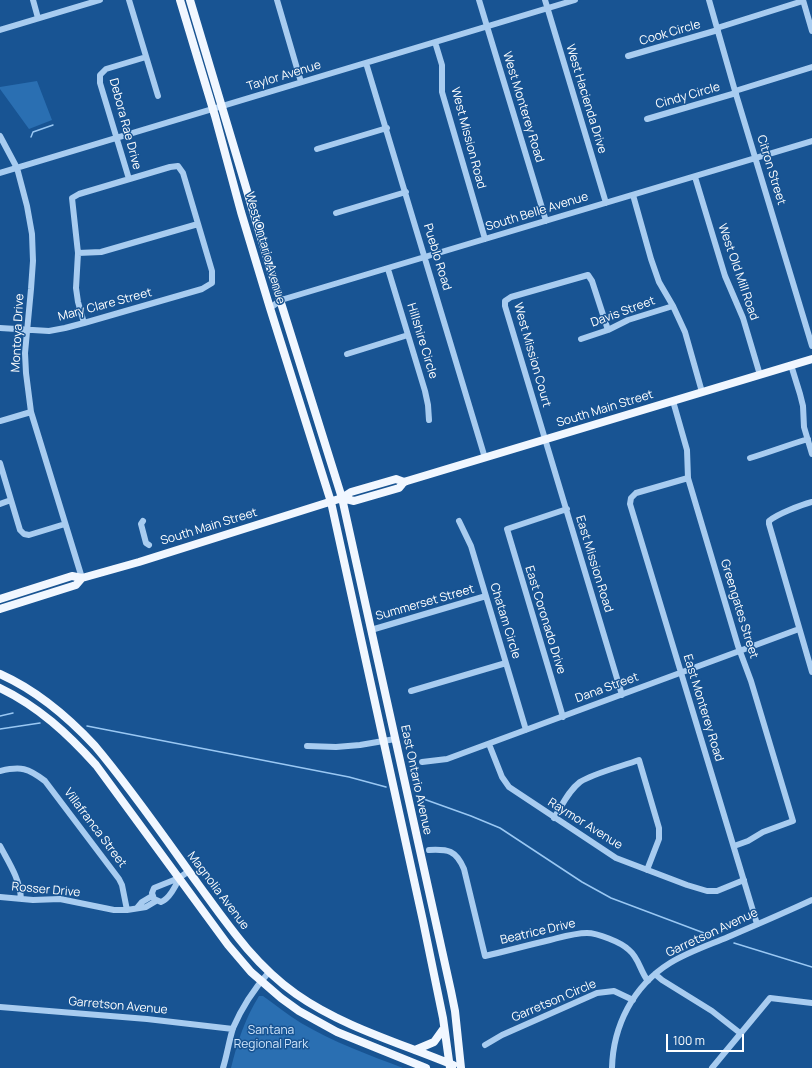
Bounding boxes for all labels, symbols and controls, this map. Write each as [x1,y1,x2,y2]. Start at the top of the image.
street label: Cook Circle [638,17,702,49]
street label: West Hacienda Drive [563,43,609,155]
street label: West Monterey Road [499,50,547,164]
street label: Taylor Avenue [245,58,323,94]
street label: Debora Rae Drive [106,77,144,171]
street label: Cindy Circle [654,80,722,112]
street label: West Mission Road [448,86,488,190]
street label: Citron Street [754,133,788,207]
street label: West Ontario Avenue [242,190,288,306]
street label: South Belle Avenue [484,190,590,234]
street label: Pueblo Road [420,222,454,292]
street label: West Old Mill Road [715,222,761,322]
street label: Mary Clare Street [56,286,154,324]
street label: Montoya Drive [9,293,27,373]
street label: Davis Street [589,294,657,330]
street label: Hillshire Circle [404,301,440,381]
street label: West Mission Court [510,301,554,409]
street label: South Main Street [555,387,655,431]
street label: South Main Street [159,505,259,549]
street label: East Mission Road [572,514,616,614]
street label: Greengates Street [717,558,761,660]
street label: East Coronado Drive [522,564,568,676]
street label: Chatam Circle [487,581,523,661]
street label: Summerset Street [374,582,476,624]
street label: East Monterey Road [680,653,726,763]
street label: Dana Street [573,670,641,706]
street label: East Ontario Avenue [397,724,435,836]
street label: Villafranca Street [61,786,129,870]
street label: Raymor Avenue [545,795,625,853]
street label: Magnolia Avenue [184,849,252,933]
street label: Rosser Drive [11,880,81,900]
street label: Garretson Avenue [664,905,760,961]
street label: Beatrice Drive [499,916,577,948]
street label: Garretson Circle [510,977,598,1025]
street label: Garretson Avenue [68,994,168,1018]
park label: Santana Regional Park [234,1024,308,1052]
scale bar [668,1026,746,1052]
text: 100 m [673,1032,705,1049]

